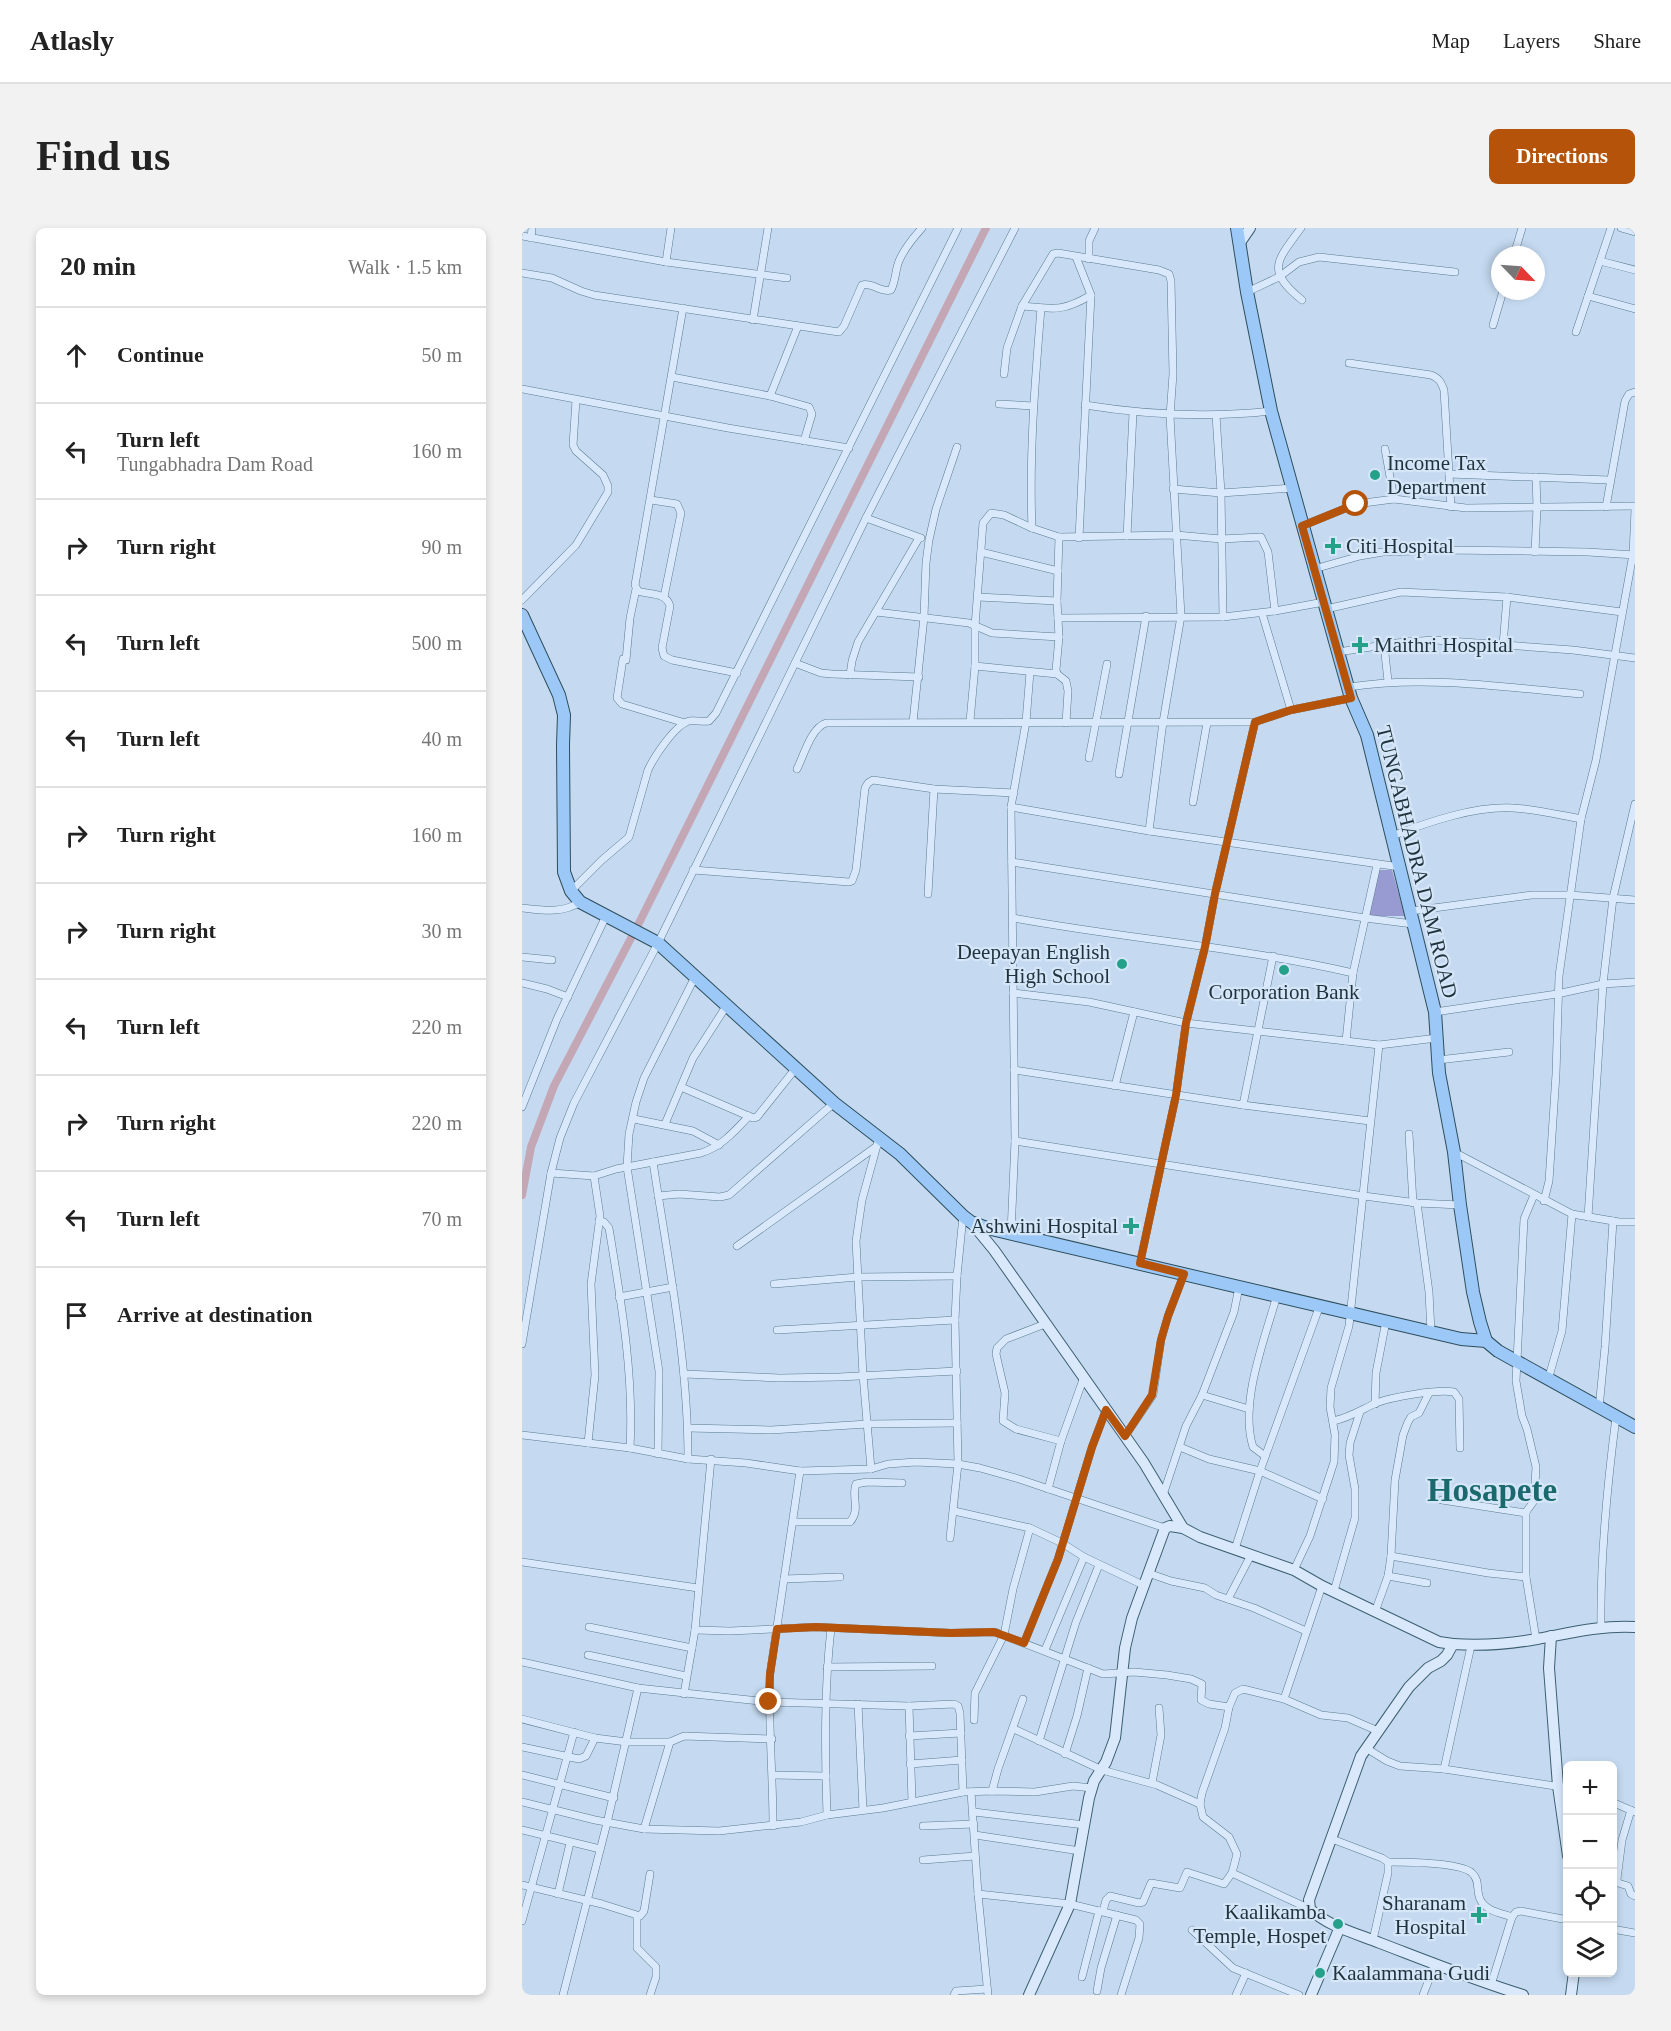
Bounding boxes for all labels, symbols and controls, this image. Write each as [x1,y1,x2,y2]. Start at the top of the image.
text: Atlasly [30,25,114,56]
text: Map [1432,29,1470,53]
text: Layers [1503,29,1560,53]
text: Share [1593,29,1641,53]
button: Directions [1489,129,1635,184]
text: Find us [36,133,170,179]
north arrow [1491,246,1545,300]
text: 20 min [60,252,136,281]
text: Walk · 1.5 km [348,256,462,278]
icon: ahead [60,339,93,372]
text: Continue [117,342,204,367]
text: 50 m [421,344,462,366]
text: Turn left [117,427,200,452]
icon: left [60,435,93,468]
text: 160 m [411,440,462,462]
place label: Income Tax Department [1387,451,1487,499]
text: Tungabhadra Dam Road [117,453,313,475]
marker: Income Tax Department [1368,468,1382,482]
route start [1342,490,1368,516]
icon: right [60,531,93,564]
text: Turn right [117,534,216,559]
place label: Citi Hospital [1346,534,1454,558]
text: 90 m [421,536,462,558]
marker: Citi Hospital [1324,537,1342,555]
icon: left [60,627,93,660]
text: Turn left [117,630,200,655]
text: 500 m [411,632,462,654]
place label: Maithri Hospital [1374,633,1514,657]
marker: Maithri Hospital [1351,636,1369,654]
icon: left [60,723,93,756]
street label: TUNGABHADRA DAM ROAD [1371,723,1463,1001]
text: Turn left [117,726,200,751]
text: 40 m [421,728,462,750]
icon: right [60,819,93,852]
text: Turn right [117,822,216,847]
text: 160 m [411,824,462,846]
icon: right [60,915,93,948]
text: Turn right [117,918,216,943]
text: 30 m [421,920,462,942]
place label: Deepayan English High School [957,940,1110,988]
marker: Deepayan English High School [1115,957,1129,971]
marker: Corporation Bank [1277,963,1291,977]
place label: Corporation Bank [1208,980,1360,1004]
icon: left [60,1011,93,1044]
text: Turn left [117,1014,200,1039]
text: 220 m [411,1016,462,1038]
icon: right [60,1107,93,1140]
text: Turn right [117,1110,216,1135]
text: 220 m [411,1112,462,1134]
icon: left [60,1203,93,1236]
text: Turn left [117,1206,200,1231]
text: 70 m [421,1208,462,1230]
place label: Ashwini Hospital [970,1214,1118,1238]
marker: Ashwini Hospital [1122,1217,1140,1235]
icon: arrive [60,1299,93,1332]
text: Arrive at destination [117,1302,313,1327]
district label: Hosapete [1427,1472,1557,1508]
route end [755,1688,781,1714]
map controls [1563,1761,1617,1977]
button: + [1563,1761,1617,1815]
button: − [1563,1815,1617,1869]
button: locate [1563,1869,1617,1923]
place label: Sharanam Hospital [1382,1891,1466,1939]
place label: Kaalikamba Temple, Hospet [1193,1900,1327,1948]
marker: Sharanam Hospital [1470,1906,1488,1924]
marker: Kaalikamba Temple, Hospet [1331,1917,1345,1931]
button: layers [1563,1923,1617,1977]
place label: Kaalammana Gudi [1332,1961,1490,1985]
marker: Kaalammana Gudi [1313,1966,1327,1980]

